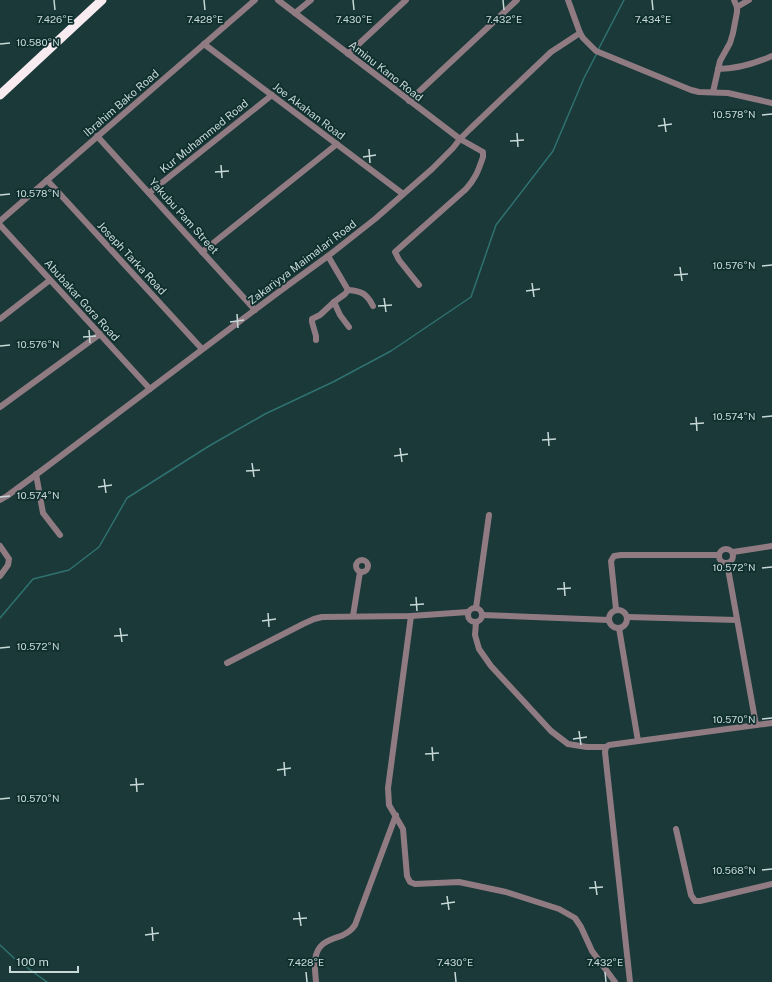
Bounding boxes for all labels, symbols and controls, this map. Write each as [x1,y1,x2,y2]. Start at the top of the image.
text: 7.426°E [37,13,73,25]
text: 7.428°E [187,13,223,25]
text: 7.430°E [336,13,372,25]
text: 7.432°E [486,13,522,25]
text: 7.434°E [635,13,671,25]
text: 10.580°N [16,36,60,48]
street label: Aminu Kano Road [347,38,425,104]
street label: Ibrahim Bako Road [81,67,161,139]
street label: Joe Akahan Road [271,80,347,142]
street label: Kur Muhammed Road [158,97,250,175]
text: 10.578°N [712,108,756,120]
street label: Yakubu Pam Street [147,176,221,256]
text: 10.578°N [16,187,60,199]
street label: Zakariyya Maimalari Road [246,217,358,307]
street label: Joseph Tarka Road [95,219,169,297]
street label: Abubakar Gora Road [42,257,122,343]
text: 10.576°N [712,259,756,271]
text: 10.576°N [16,338,60,350]
text: 10.574°N [712,410,756,422]
text: 10.574°N [16,489,60,501]
text: 10.572°N [712,561,756,573]
text: 10.572°N [16,640,60,652]
text: 10.570°N [713,713,755,725]
text: 10.570°N [17,792,59,804]
text: 10.568°N [712,864,756,876]
scale bar [10,948,78,974]
text: 100 m [16,955,49,969]
text: 7.428°E [288,956,324,968]
text: 7.430°E [437,956,473,968]
text: 7.432°E [587,956,623,968]

